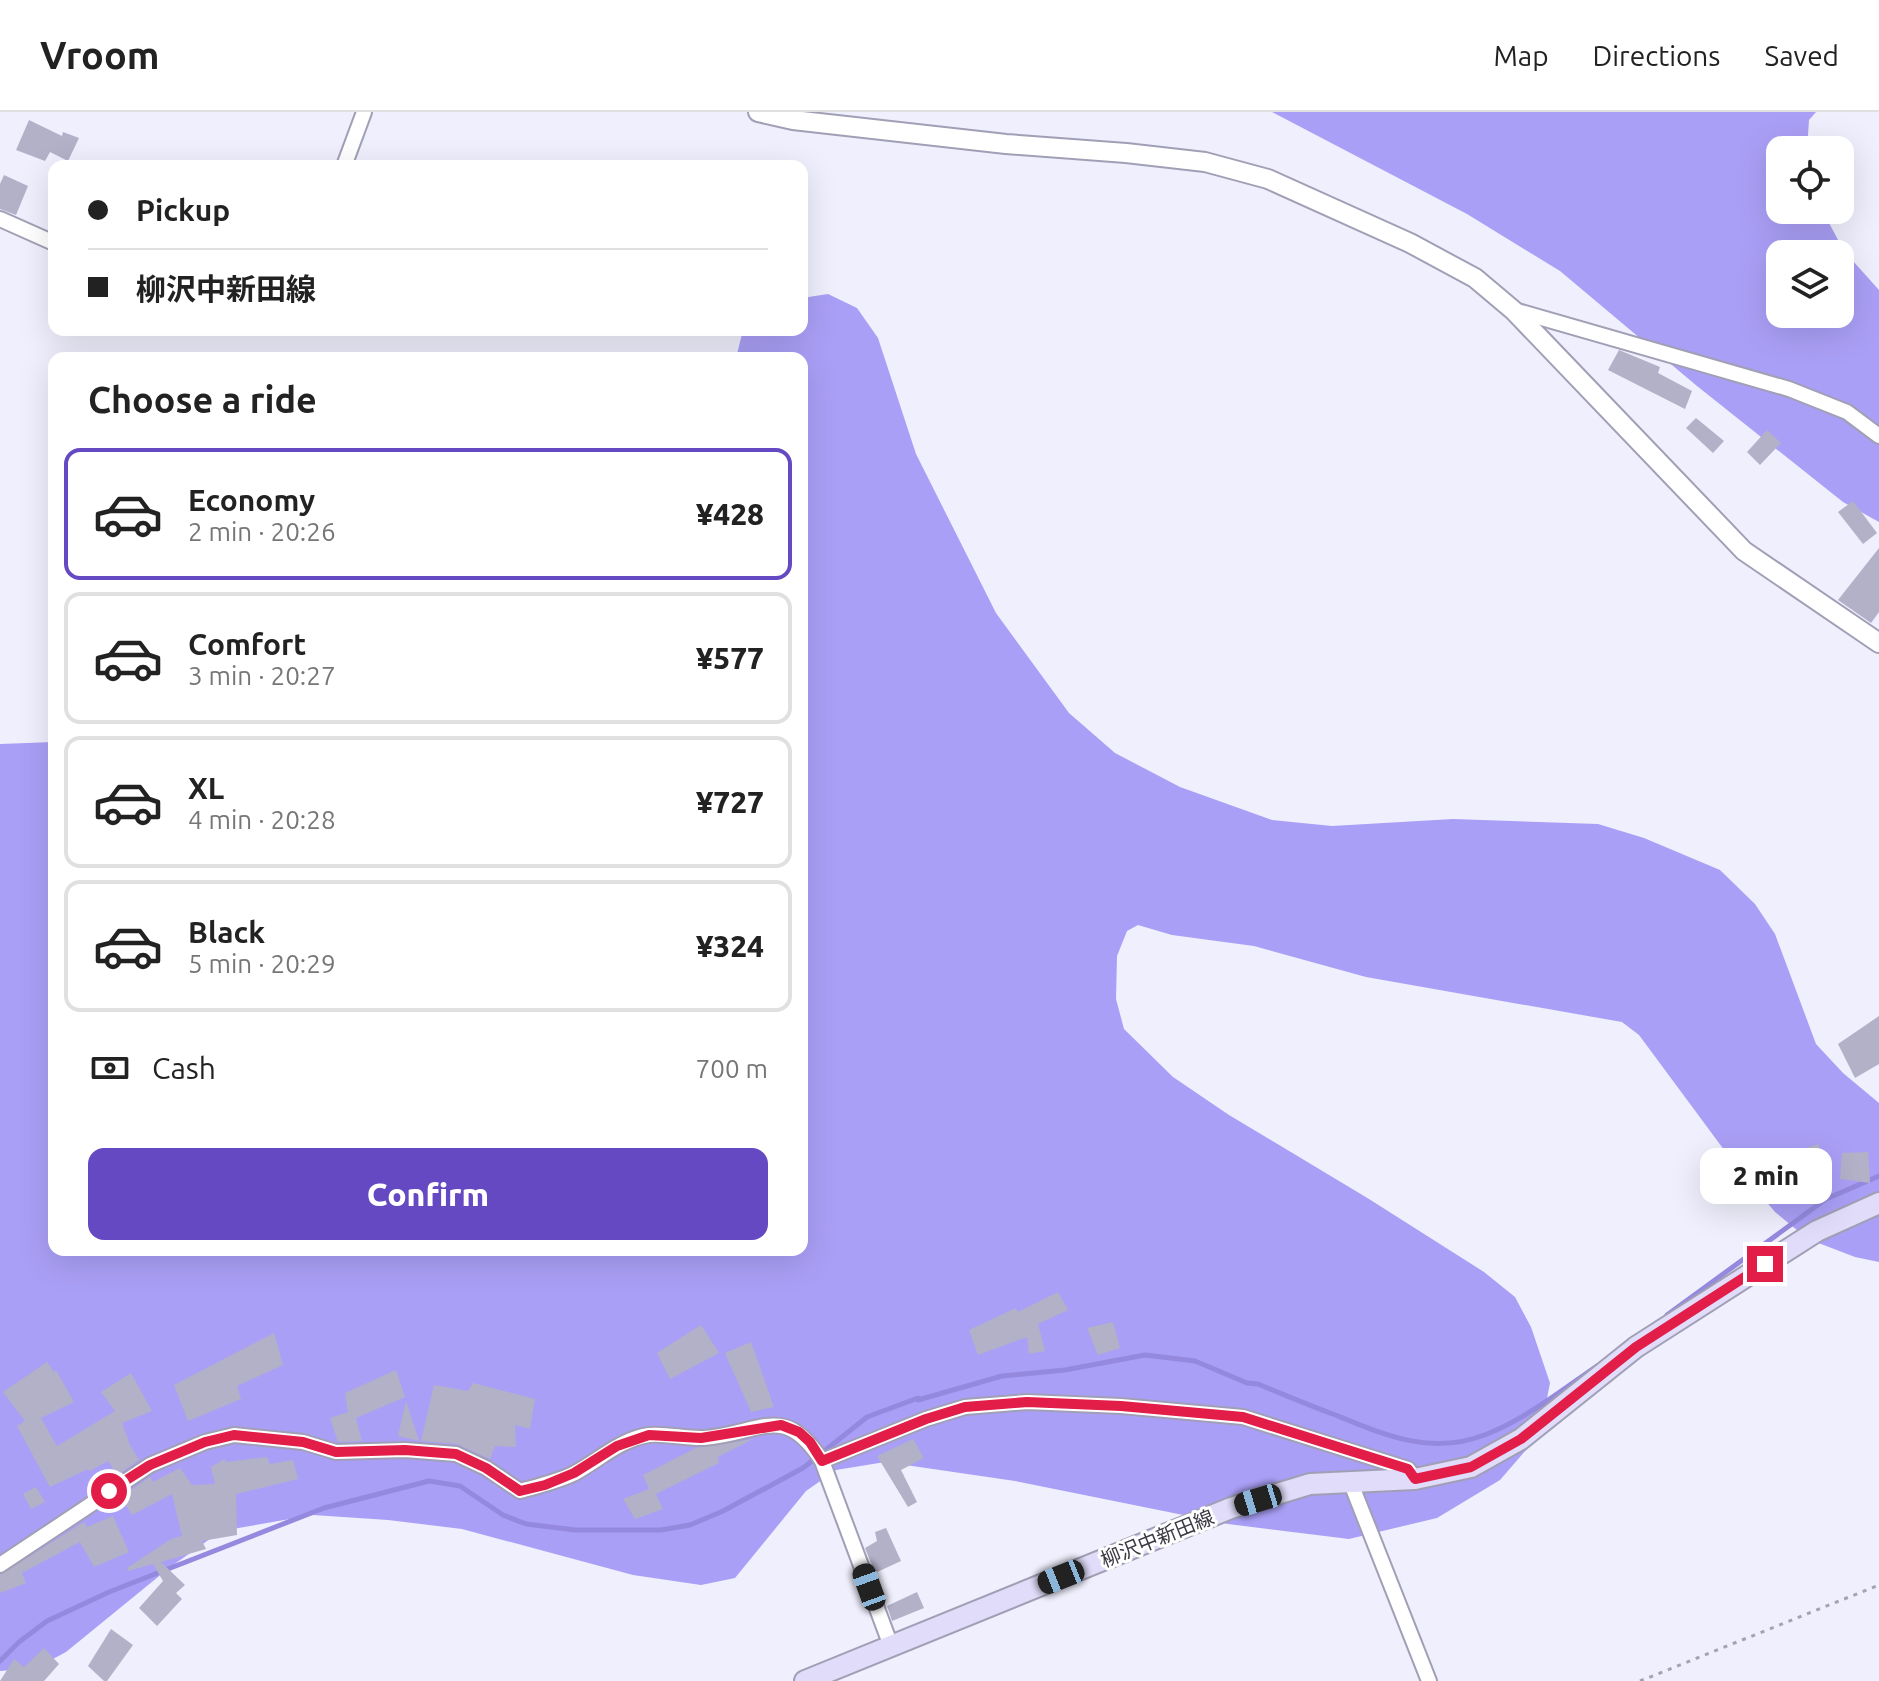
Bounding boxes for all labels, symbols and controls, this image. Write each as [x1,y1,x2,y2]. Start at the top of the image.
text: Vroom [40,34,160,76]
text: Map [1493,40,1549,71]
text: Directions [1593,40,1720,71]
text: Saved [1764,40,1839,71]
map controls [1766,136,1854,328]
button: locate [1766,136,1854,224]
text: Pickup [136,193,230,227]
button: layers [1766,240,1854,328]
text: 柳沢中新田線 [136,272,316,306]
text: Choose a ride [88,379,317,420]
icon: car [92,478,164,550]
text: Economy [188,483,315,517]
text: ¥428 [696,497,764,531]
text: 2 min · 20:26 [188,517,336,546]
icon: car [92,622,164,694]
text: Comfort [188,627,306,661]
text: ¥577 [696,641,764,675]
text: 3 min · 20:27 [188,661,336,690]
icon: car [92,766,164,838]
text: XL [188,771,224,805]
text: ¥727 [696,785,764,819]
text: 4 min · 20:28 [188,805,336,834]
icon: car [92,910,164,982]
text: Black [188,915,265,949]
text: ¥324 [696,929,764,963]
text: 5 min · 20:29 [188,949,336,978]
icon: cash [88,1046,132,1090]
text: Cash [152,1051,216,1085]
text: 700 m [696,1054,768,1083]
button: Confirm [88,1148,768,1240]
callout: 2 min [1699,1148,1831,1204]
text: 2 min [1733,1161,1799,1190]
route end [1747,1246,1783,1282]
route start [91,1473,127,1509]
car [1232,1482,1284,1518]
street label: 柳沢中新田線 [1097,1505,1217,1571]
car [1034,1557,1088,1597]
car [850,1560,888,1614]

